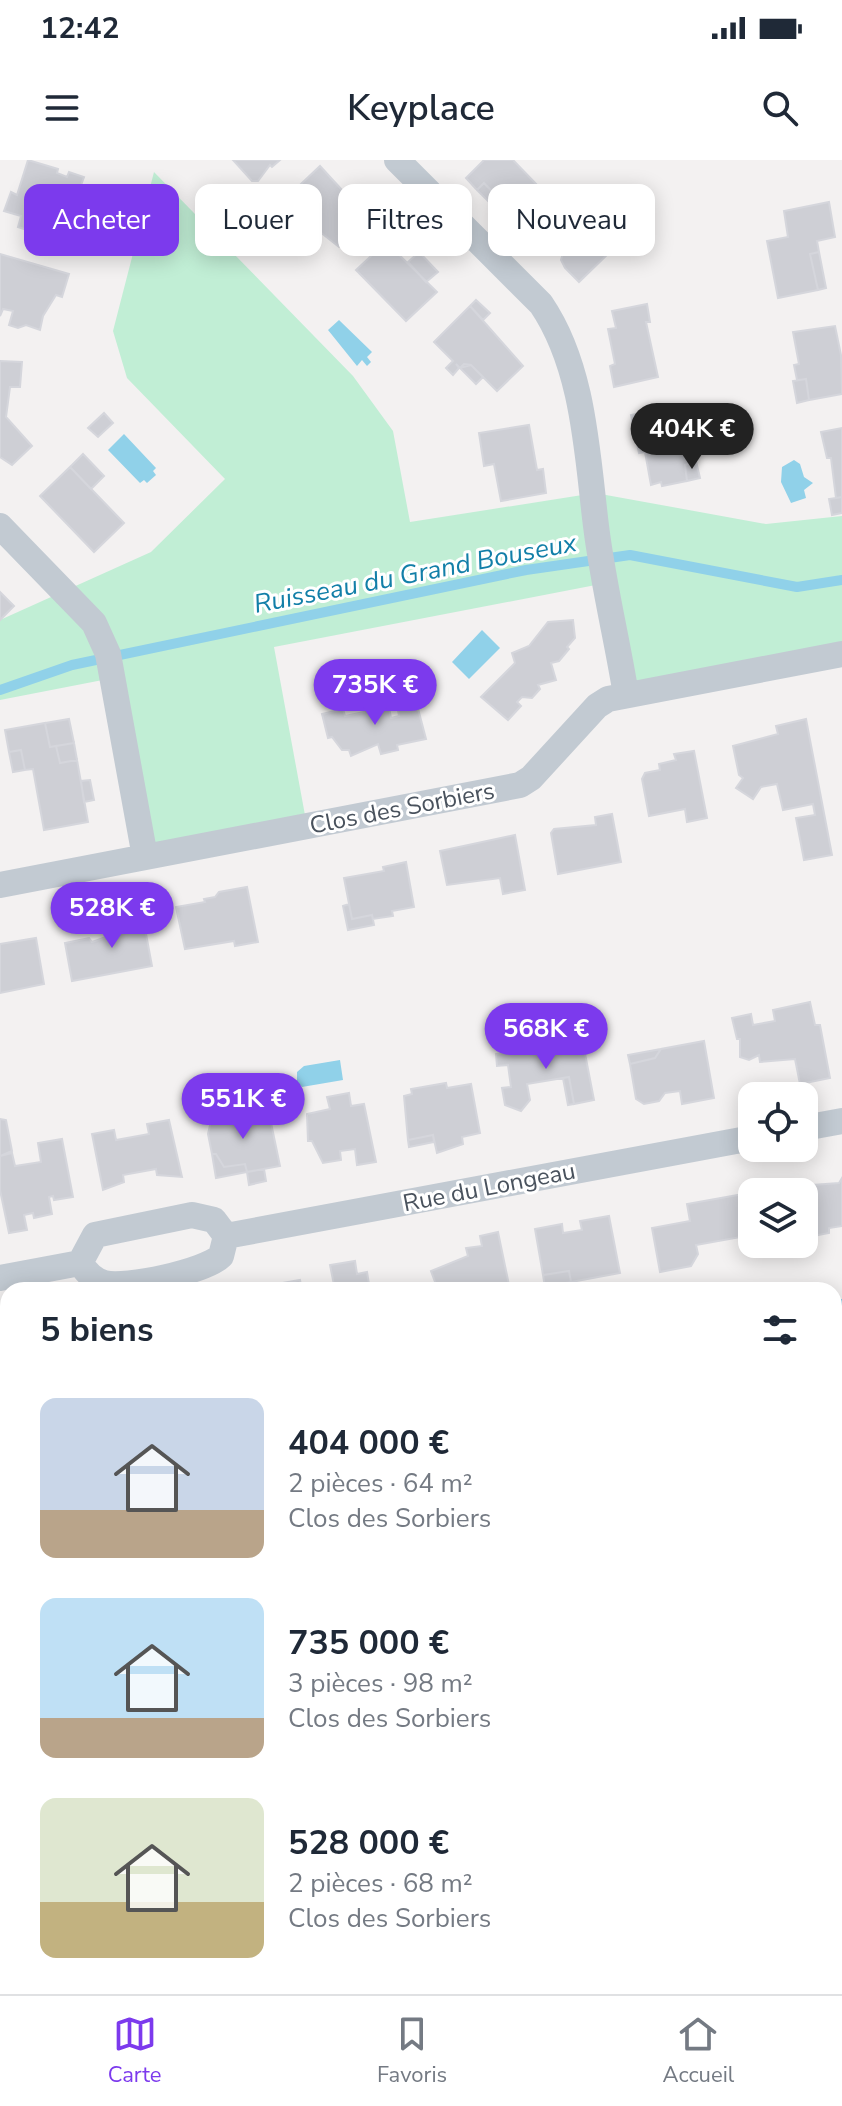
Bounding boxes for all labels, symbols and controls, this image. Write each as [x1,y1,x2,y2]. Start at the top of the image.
text: 12:42 [40,8,119,49]
text: Keyplace [347,84,495,133]
icon: menu [40,86,84,130]
icon: search [758,86,802,130]
chip: Acheter [24,184,179,256]
chip: Louer [195,184,322,256]
chip: Filtres [338,184,472,256]
chip: Nouveau [488,184,655,256]
pin: 404K € [627,403,757,471]
text: 404K € [649,411,735,446]
water label: Ruisseau du Grand Bouseux [251,525,581,622]
pin: 735K € [310,659,440,727]
text: 735K € [332,667,418,702]
street label: Clos des Sorbiers [307,774,497,842]
pin: 528K € [47,882,177,950]
text: 528K € [69,890,155,925]
pin: 568K € [481,1003,611,1071]
text: 568K € [503,1011,589,1046]
pin: 551K € [178,1073,308,1141]
text: 551K € [200,1081,286,1116]
map controls [738,1082,818,1258]
button: locate [738,1082,818,1162]
street label: Rue du Longeau [400,1155,578,1219]
button: layers [738,1178,818,1258]
text: 5 biens [40,1307,154,1353]
icon: filters [758,1308,802,1352]
text: 404 000 € [288,1420,449,1466]
icon: home [104,1430,200,1526]
text: 2 pièces · 64 m² [288,1466,473,1501]
text: Clos des Sorbiers [288,1501,491,1536]
text: 735 000 € [288,1620,449,1666]
icon: home [104,1630,200,1726]
text: 3 pièces · 98 m² [288,1666,473,1701]
text: Clos des Sorbiers [288,1701,491,1736]
text: 528 000 € [288,1820,449,1866]
icon: home [104,1830,200,1926]
text: 2 pièces · 68 m² [288,1866,473,1901]
text: Clos des Sorbiers [288,1901,491,1936]
tab: Carte [108,2012,162,2090]
tab: Favoris [377,2012,447,2090]
tab: Accueil [663,2012,734,2090]

